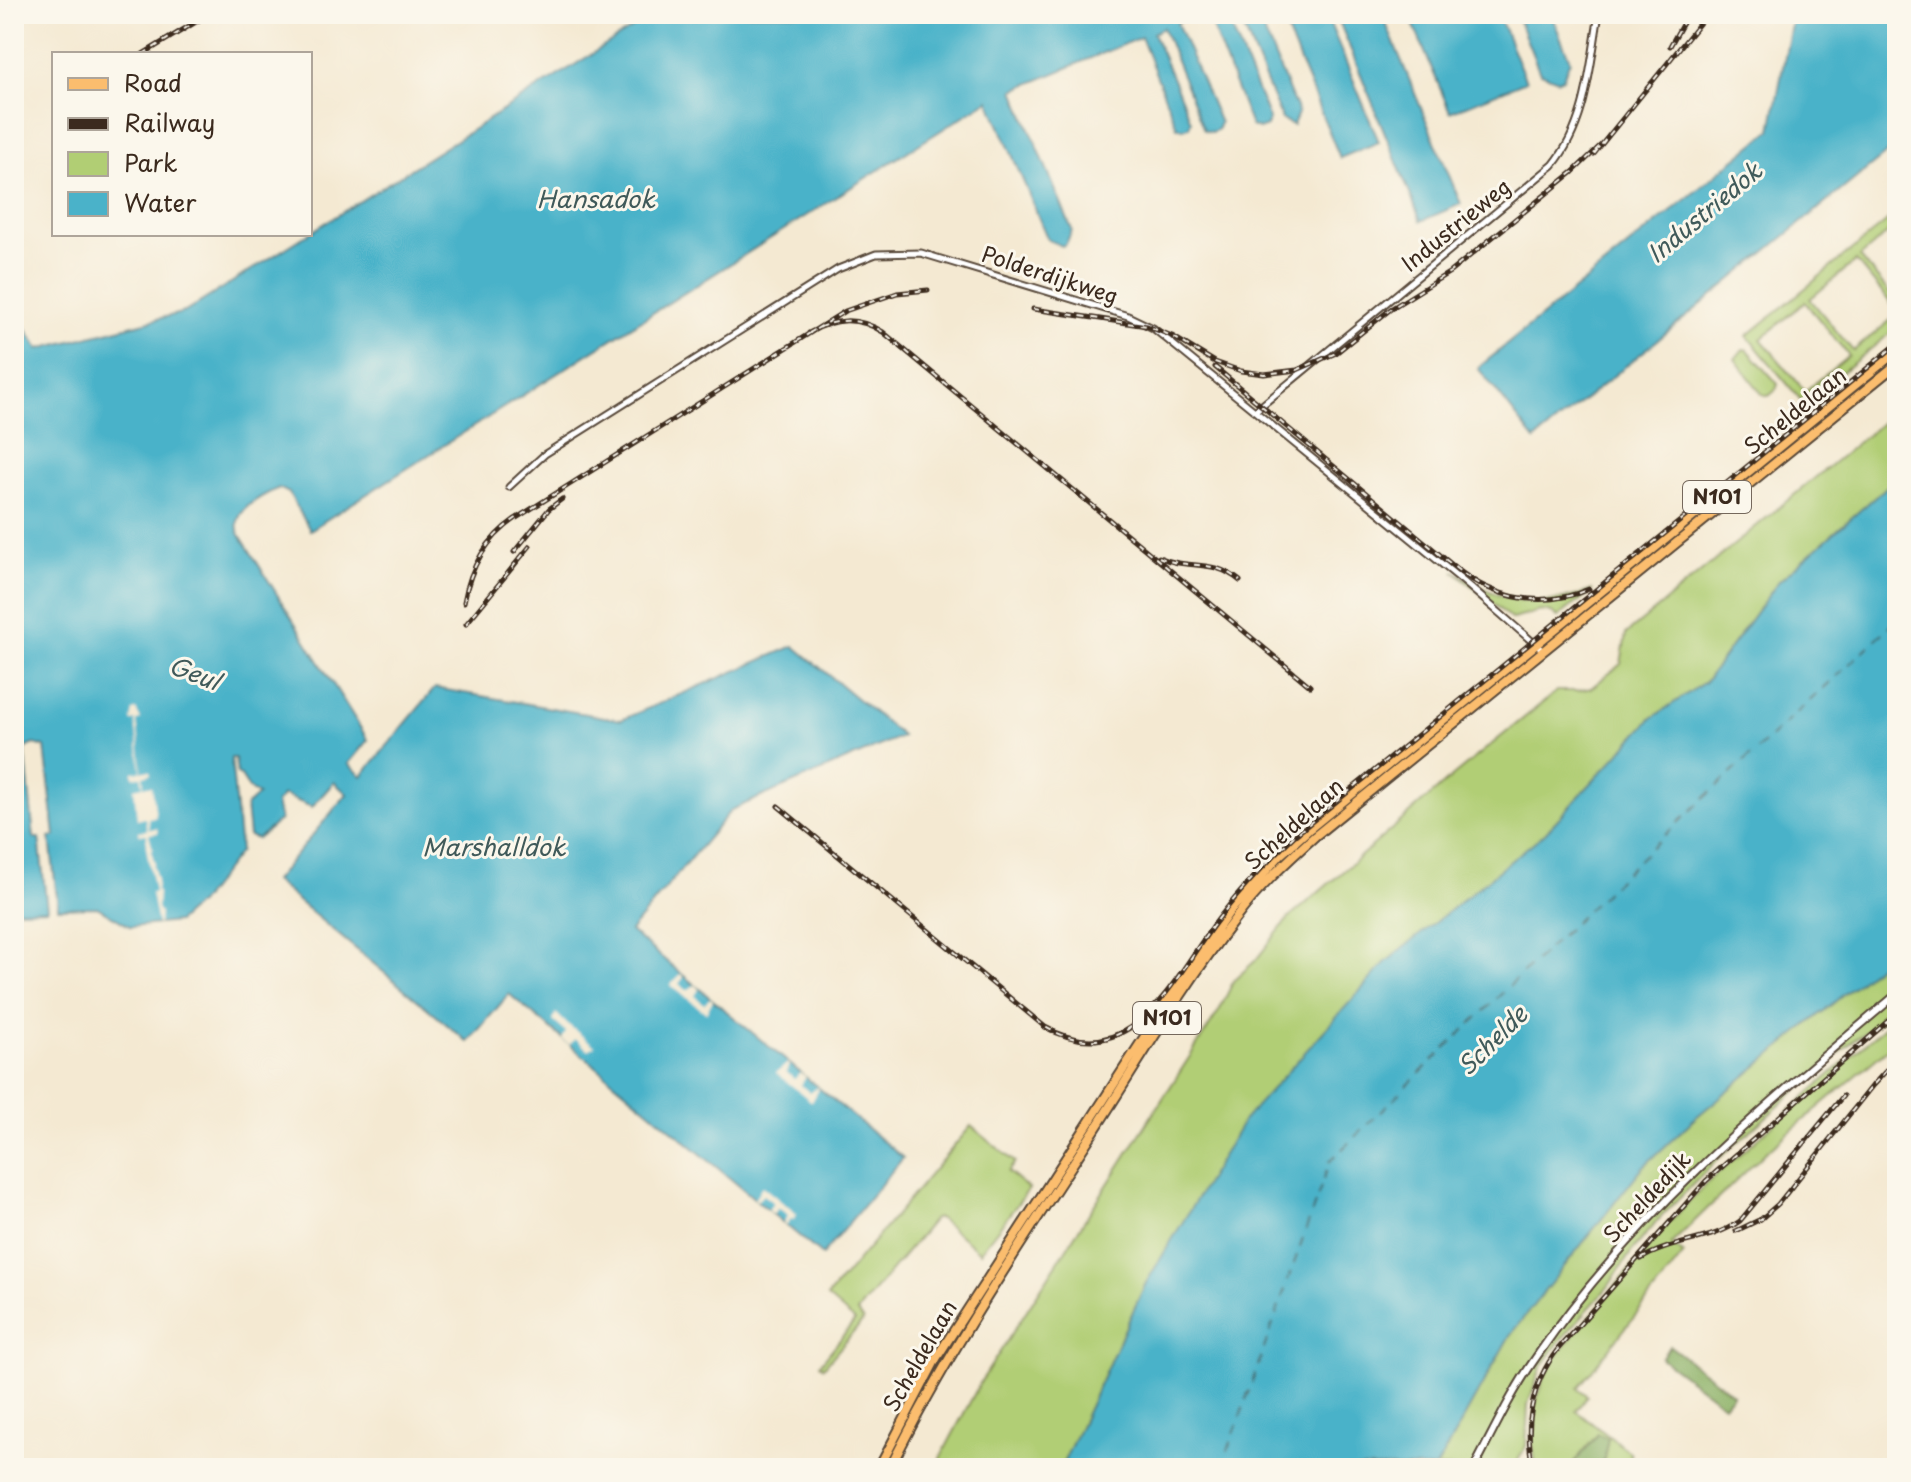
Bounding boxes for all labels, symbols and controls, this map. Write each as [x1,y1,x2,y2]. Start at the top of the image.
legend [52,52,312,236]
text: Road [124,64,182,100]
text: Railway [124,104,215,140]
text: Park [124,144,178,180]
water label: Industriedok [1638,152,1770,270]
street label: Industrieweg [1393,169,1517,278]
water label: Hansadok [537,180,656,216]
text: Water [124,184,197,220]
street label: Polderdijkweg [978,236,1123,311]
street label: Scheldelaan [1736,358,1853,462]
road number: N101 [1683,481,1751,513]
water label: Geul [164,646,229,699]
street label: Scheldelaan [1236,769,1350,877]
water label: Marshalldok [422,828,567,864]
water label: Schelde [1448,996,1535,1083]
road number: N101 [1133,1002,1201,1034]
street label: Scheldedijk [1594,1142,1697,1250]
street label: Scheldelaan [873,1293,964,1417]

